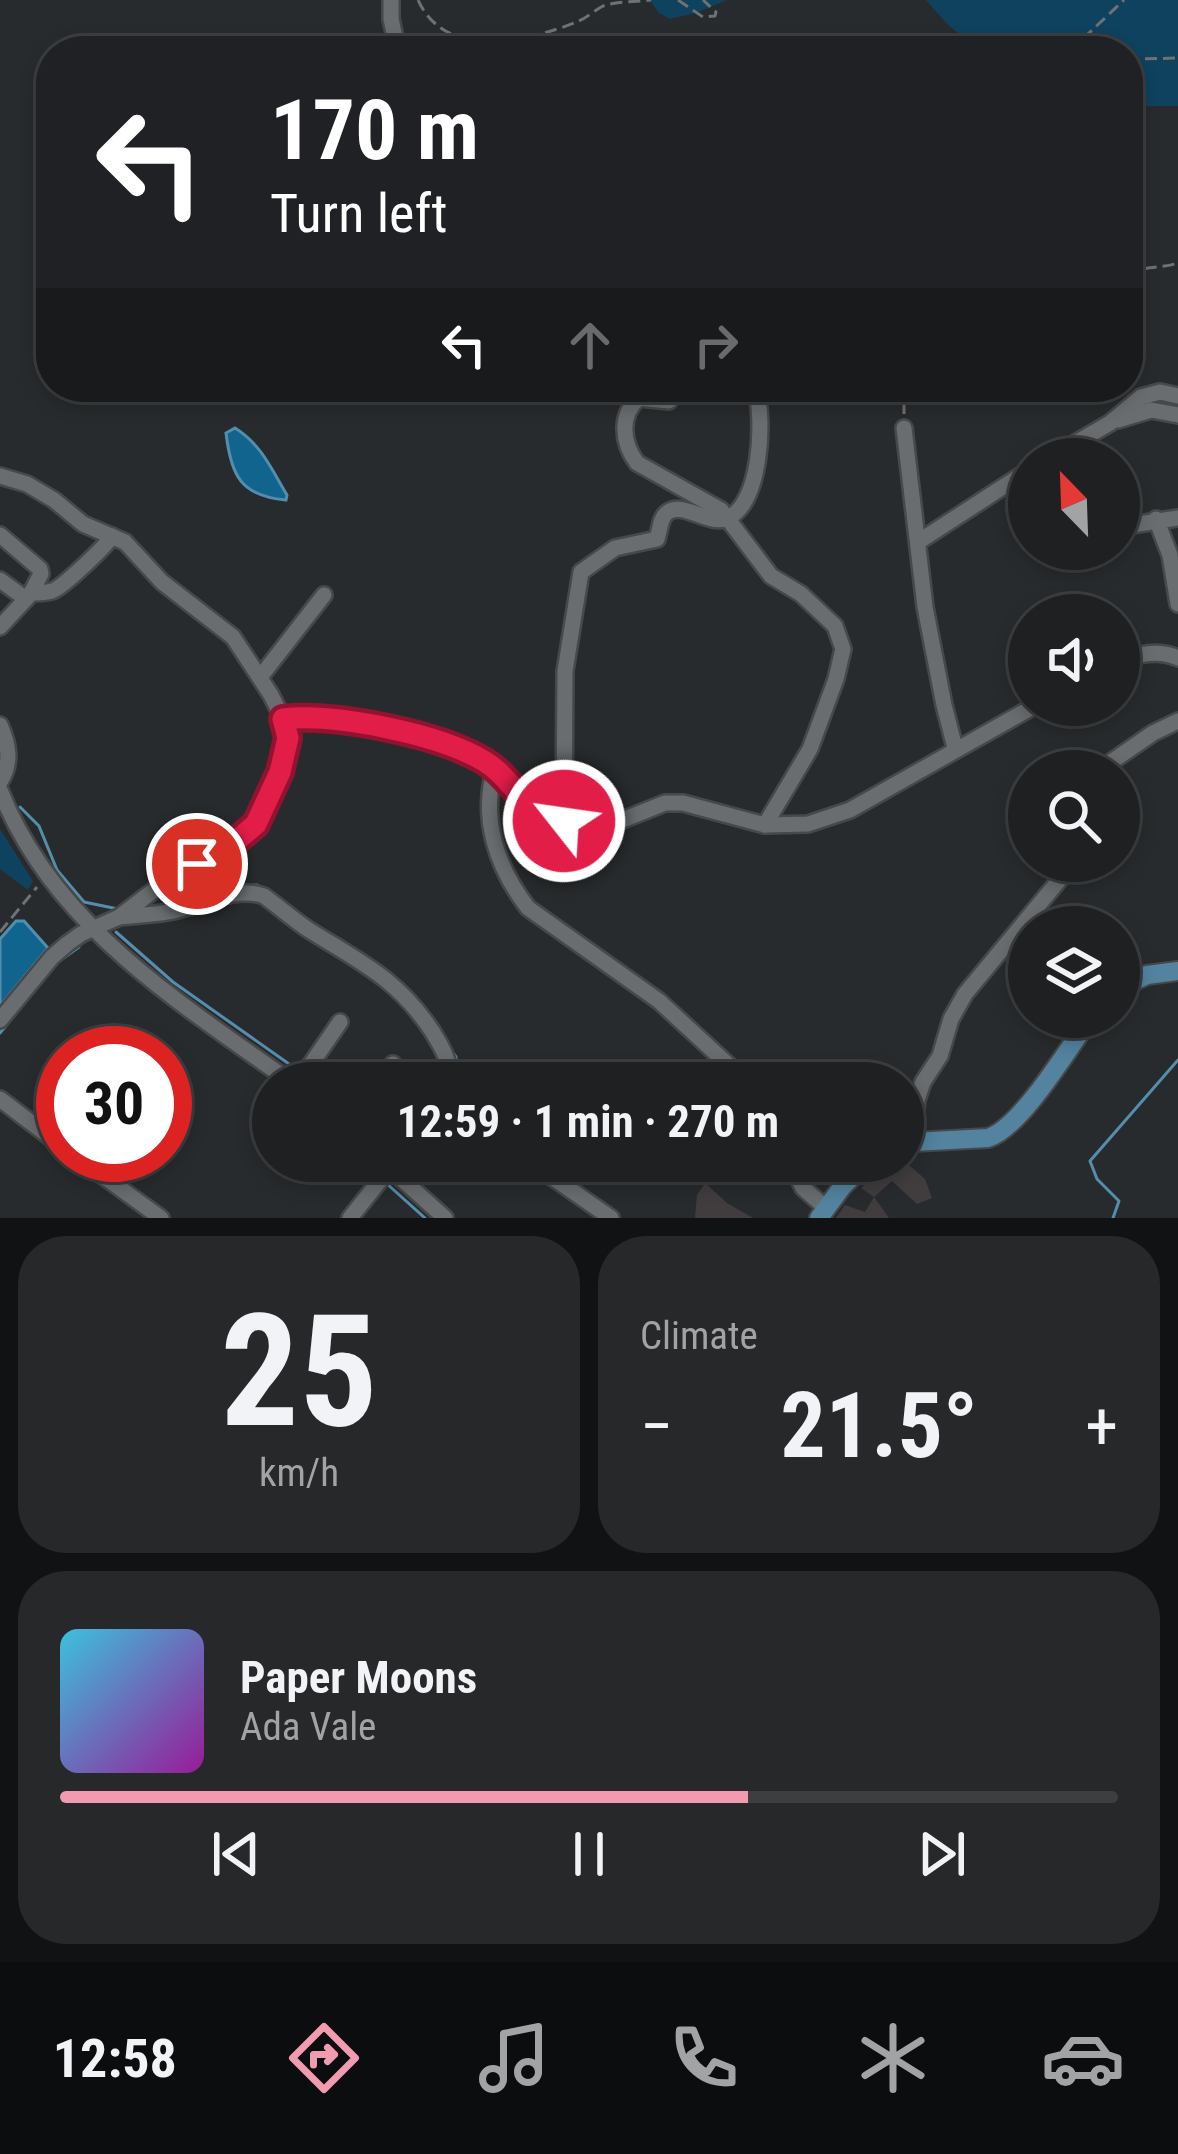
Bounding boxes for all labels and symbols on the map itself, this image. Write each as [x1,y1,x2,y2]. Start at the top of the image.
north arrow [1008,438,1140,570]
position arrow [501,758,627,884]
pin [146,813,248,915]
speed limit sign: 30 [36,1026,192,1182]

